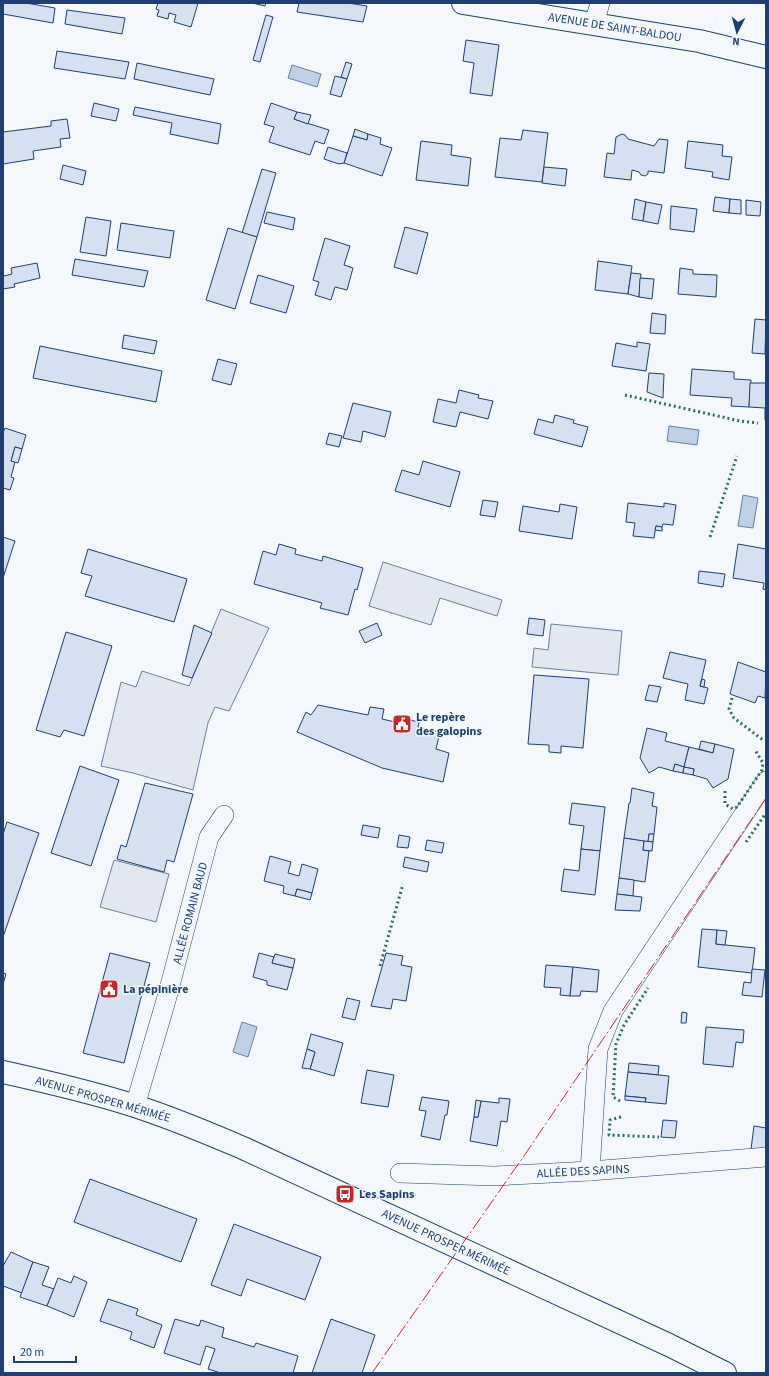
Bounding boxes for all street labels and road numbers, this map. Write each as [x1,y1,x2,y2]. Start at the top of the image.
street label: AVENUE DE SAINT-BALDOU [547,9,683,46]
street label: ALLÉE ROMAIN BAUD [169,860,212,966]
street label: AVENUE PROSPER MÉRIMÉE [33,1072,172,1127]
street label: ALLÉE DES SAPINS [536,1161,630,1182]
street label: AVENUE PROSPER MÉRIMÉE [379,1205,513,1280]

